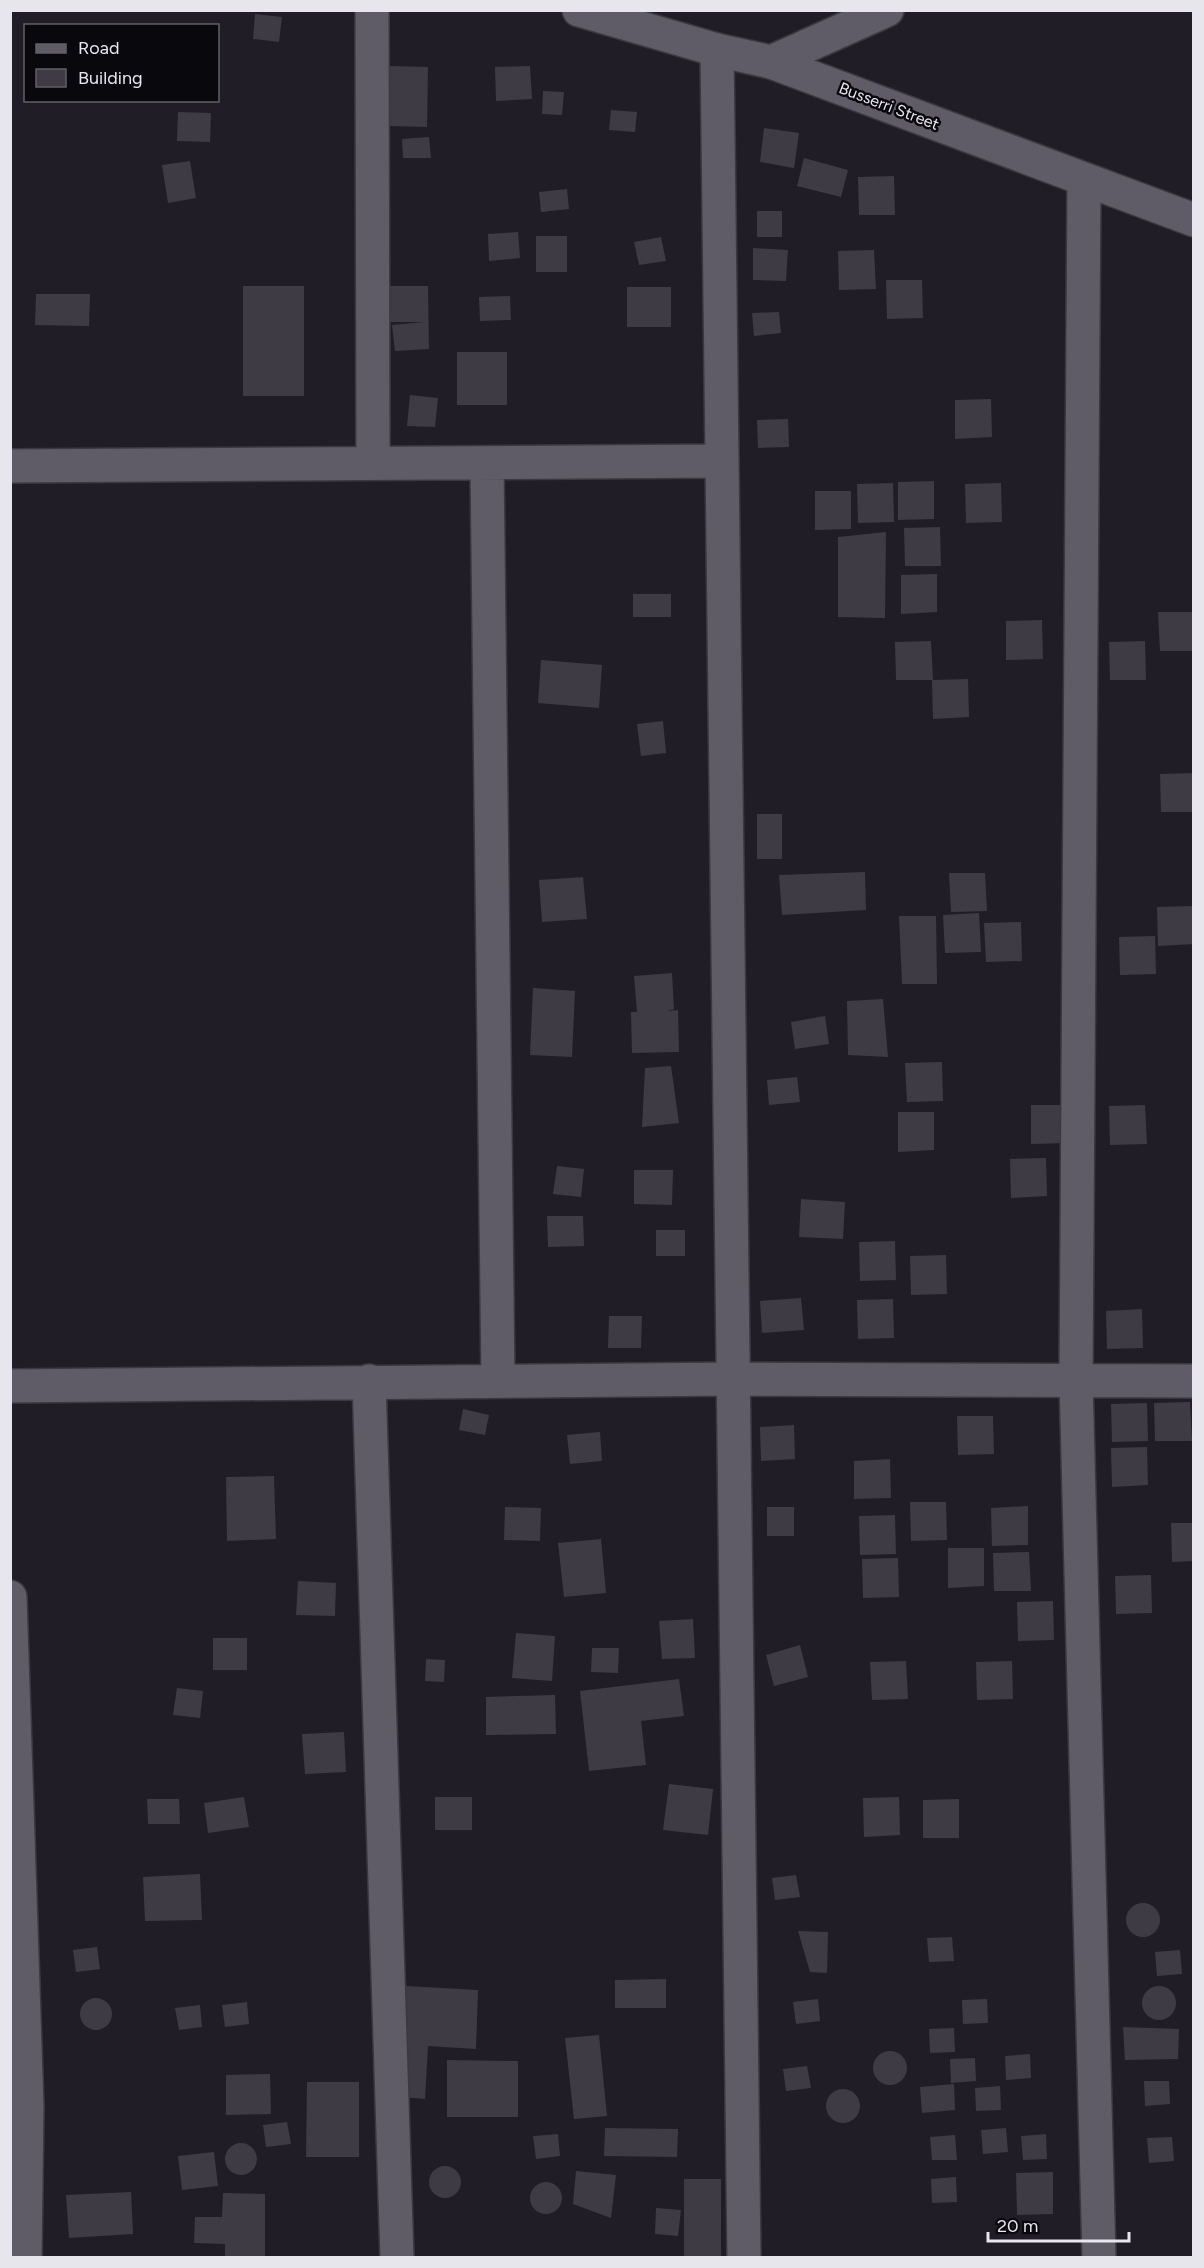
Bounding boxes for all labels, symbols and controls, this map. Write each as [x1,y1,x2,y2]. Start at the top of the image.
legend [24,24,219,102]
text: Road [78,37,119,59]
text: Building [78,67,143,89]
street label: Busserri Street [836,78,942,134]
scale bar [988,2205,1129,2243]
text: 20 m [997,2215,1038,2237]

